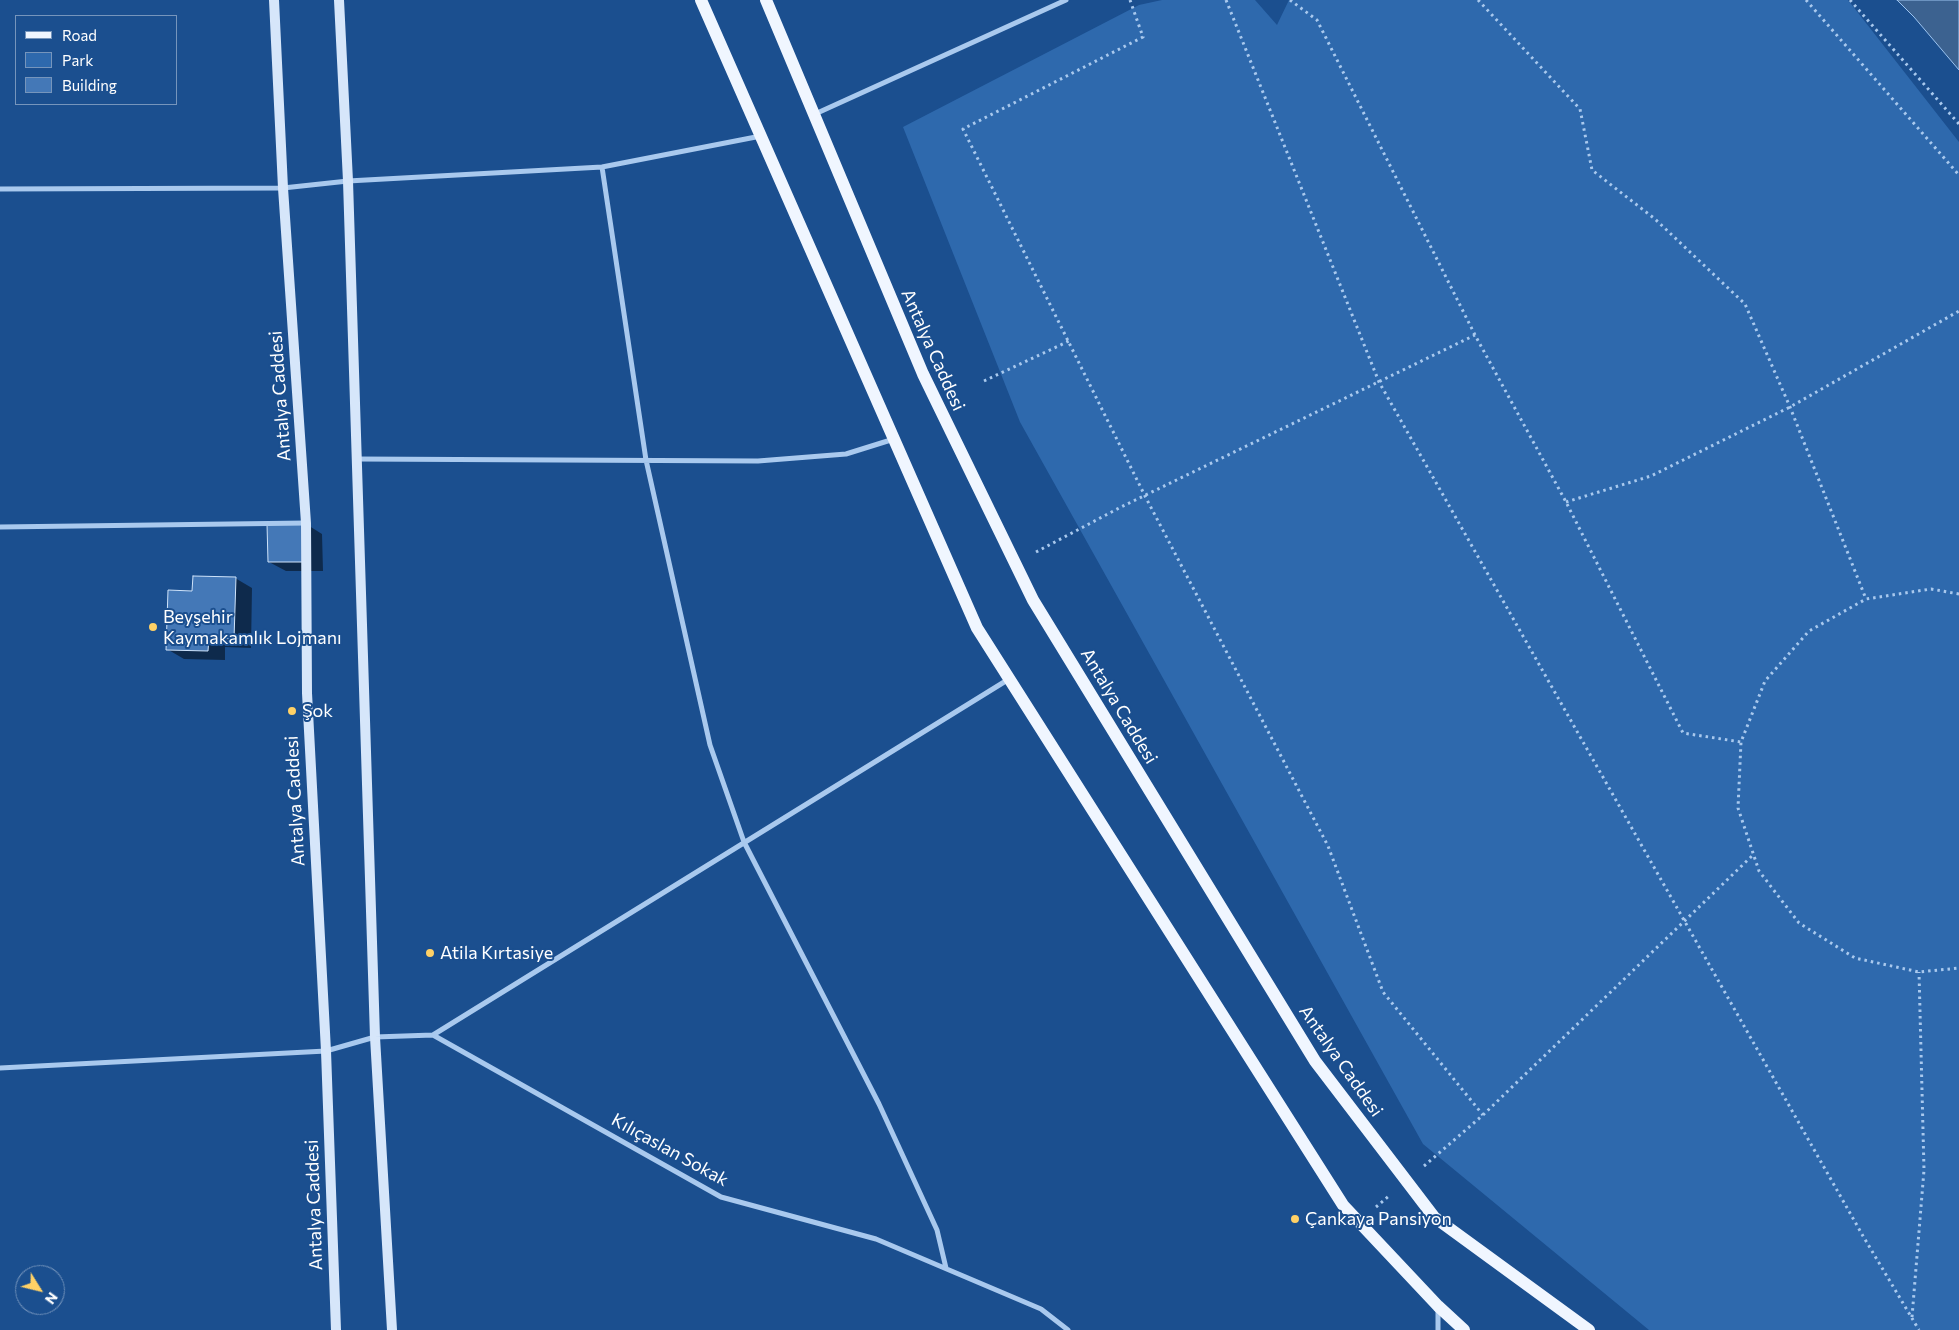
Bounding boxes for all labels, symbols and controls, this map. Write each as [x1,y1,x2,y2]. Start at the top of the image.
legend [15,15,178,105]
text: Road [62,26,97,44]
text: Park [62,51,93,69]
text: Building [62,76,117,94]
street label: Antalya Caddesi [897,286,969,414]
street label: Antalya Caddesi [265,330,295,462]
place label: Beyşehir Kaymakamlık Lojmanı [163,606,342,649]
marker: Beyşehir Kaymakamlık Lojmanı [147,621,159,633]
street label: Antalya Caddesi [1076,644,1162,768]
place label: Şok [302,700,333,722]
marker: Şok [286,705,298,717]
street label: Antalya Caddesi [281,735,309,867]
place label: Atila Kırtasiye [440,942,553,964]
marker: Atila Kırtasiye [424,947,436,959]
street label: Antalya Caddesi [1295,1001,1387,1121]
street label: Kılıçaslan Sokak [608,1109,732,1191]
street label: Antalya Caddesi [301,1139,327,1271]
place label: Çankaya Pansiyon [1305,1208,1452,1230]
marker: Çankaya Pansiyon [1289,1213,1301,1225]
north arrow [15,1265,65,1315]
text: N [42,1289,62,1308]

